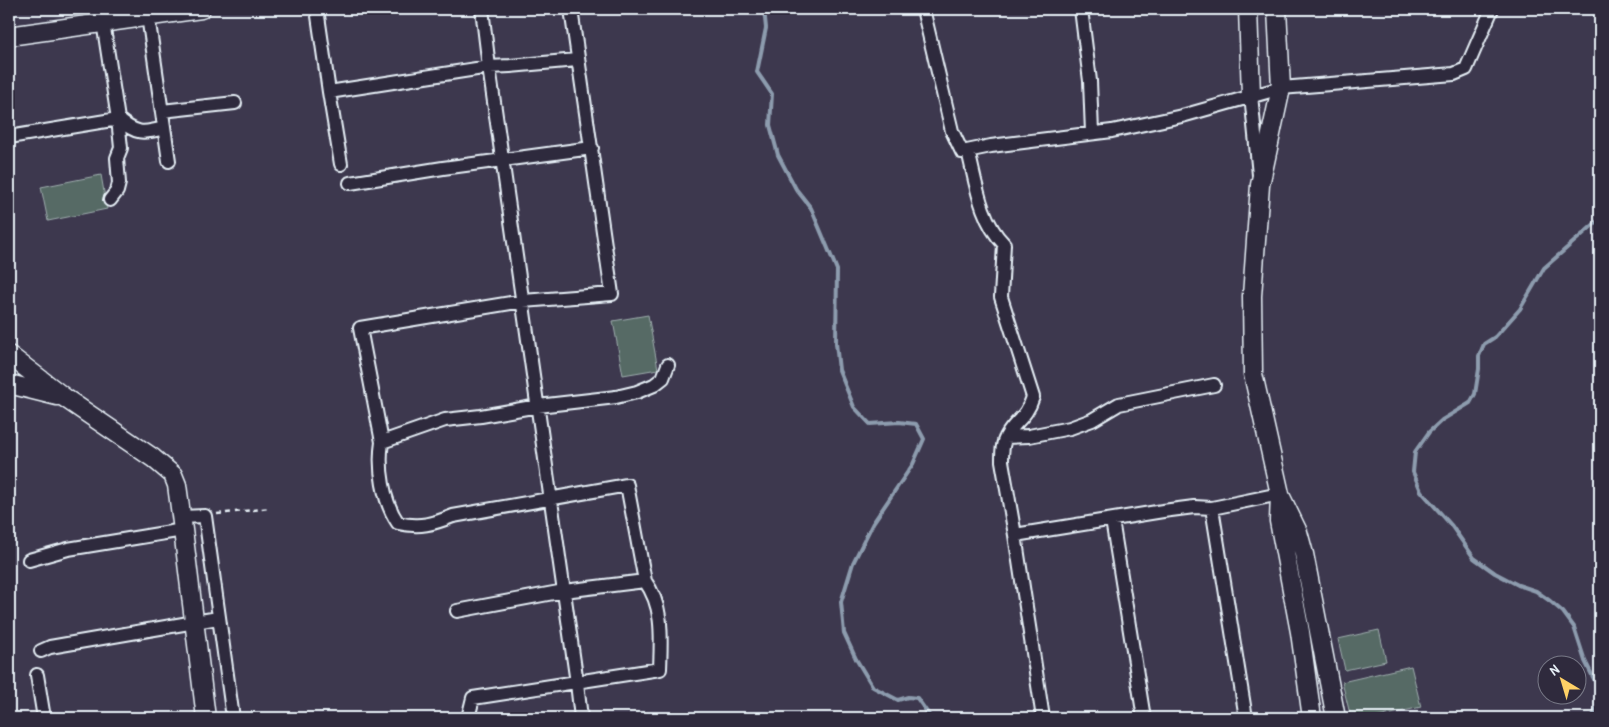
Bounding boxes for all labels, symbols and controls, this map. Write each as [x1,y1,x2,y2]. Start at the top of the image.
north arrow [1536,654,1586,704]
text: N [1545,659,1563,679]

